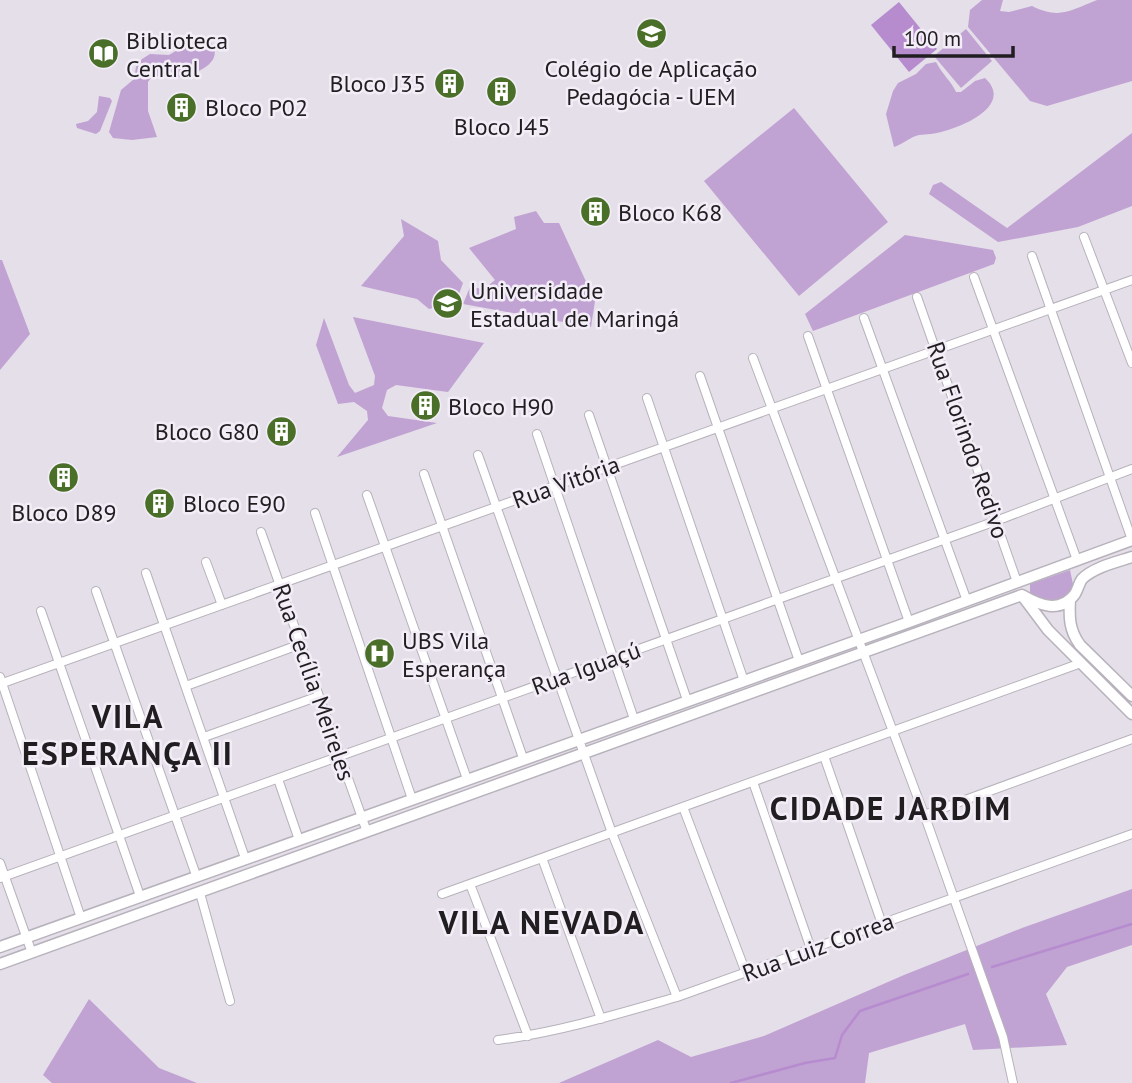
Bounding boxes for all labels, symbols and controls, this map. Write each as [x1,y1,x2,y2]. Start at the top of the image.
scale bar [894,14,1013,58]
school or university icon: Colégio de Aplicação Pedagócia - UEM [634,17,668,51]
place label: Biblioteca Central [126,25,228,84]
text: 100 m [904,25,961,52]
library icon: Biblioteca Central [86,37,120,71]
place label: Colégio de Aplicação Pedagócia - UEM [545,53,757,112]
building icon: Bloco J35 [432,66,466,100]
place label: Bloco J35 [329,68,426,99]
building icon: Bloco J45 [485,75,519,109]
building icon: Bloco P02 [165,90,199,124]
place label: Bloco P02 [205,92,308,123]
place label: Bloco J45 [454,111,550,142]
building icon: Bloco K68 [578,195,612,229]
place label: Bloco K68 [618,197,722,228]
place label: Universidade Estadual de Maringá [470,275,679,334]
school or university icon: Universidade Estadual de Maringá [430,287,464,321]
street label: Rua Florindo Redivo [920,337,1016,543]
building icon: Bloco H90 [408,389,442,423]
place label: Bloco H90 [448,391,554,422]
building icon: Bloco G80 [265,414,299,448]
place label: Bloco G80 [155,416,259,447]
street label: Rua Vitória [508,448,624,516]
building icon: Bloco D89 [47,461,81,495]
building icon: Bloco E90 [143,486,177,520]
place label: Bloco E90 [183,488,285,519]
place label: Bloco D89 [11,497,117,528]
street label: Rua Cecília Meireles [266,579,362,785]
place label: UBS Vila Esperança [402,625,506,684]
street label: Rua Iguaçú [527,634,645,702]
hospital icon: UBS Vila Esperança [362,637,396,671]
district label: VILA ESPERANÇA II [22,695,234,774]
district label: CIDADE JARDIM [770,787,1012,829]
district label: VILA NEVADA [438,901,645,943]
street label: Rua Luiz Correa [738,905,898,989]

